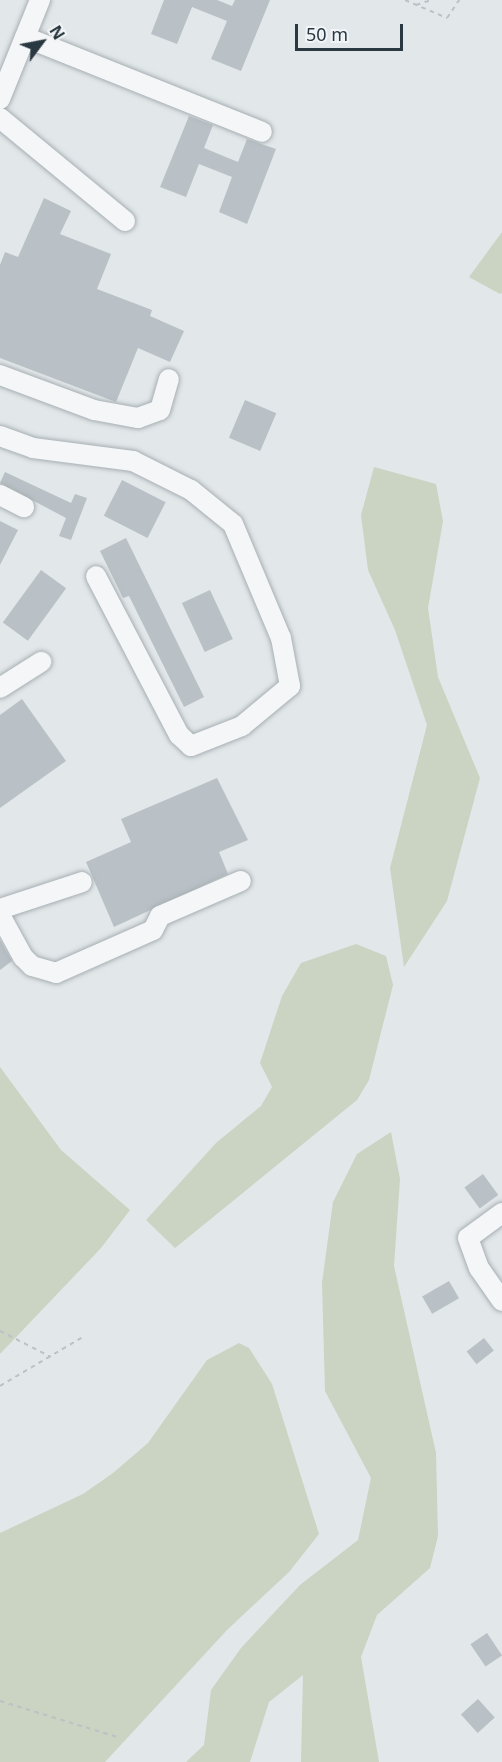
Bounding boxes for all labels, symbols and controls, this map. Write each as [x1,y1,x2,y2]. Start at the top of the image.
north arrow [12,12,72,72]
scale bar [298,12,406,50]
text: N [44,21,70,44]
text: 50 m [306,22,348,46]

